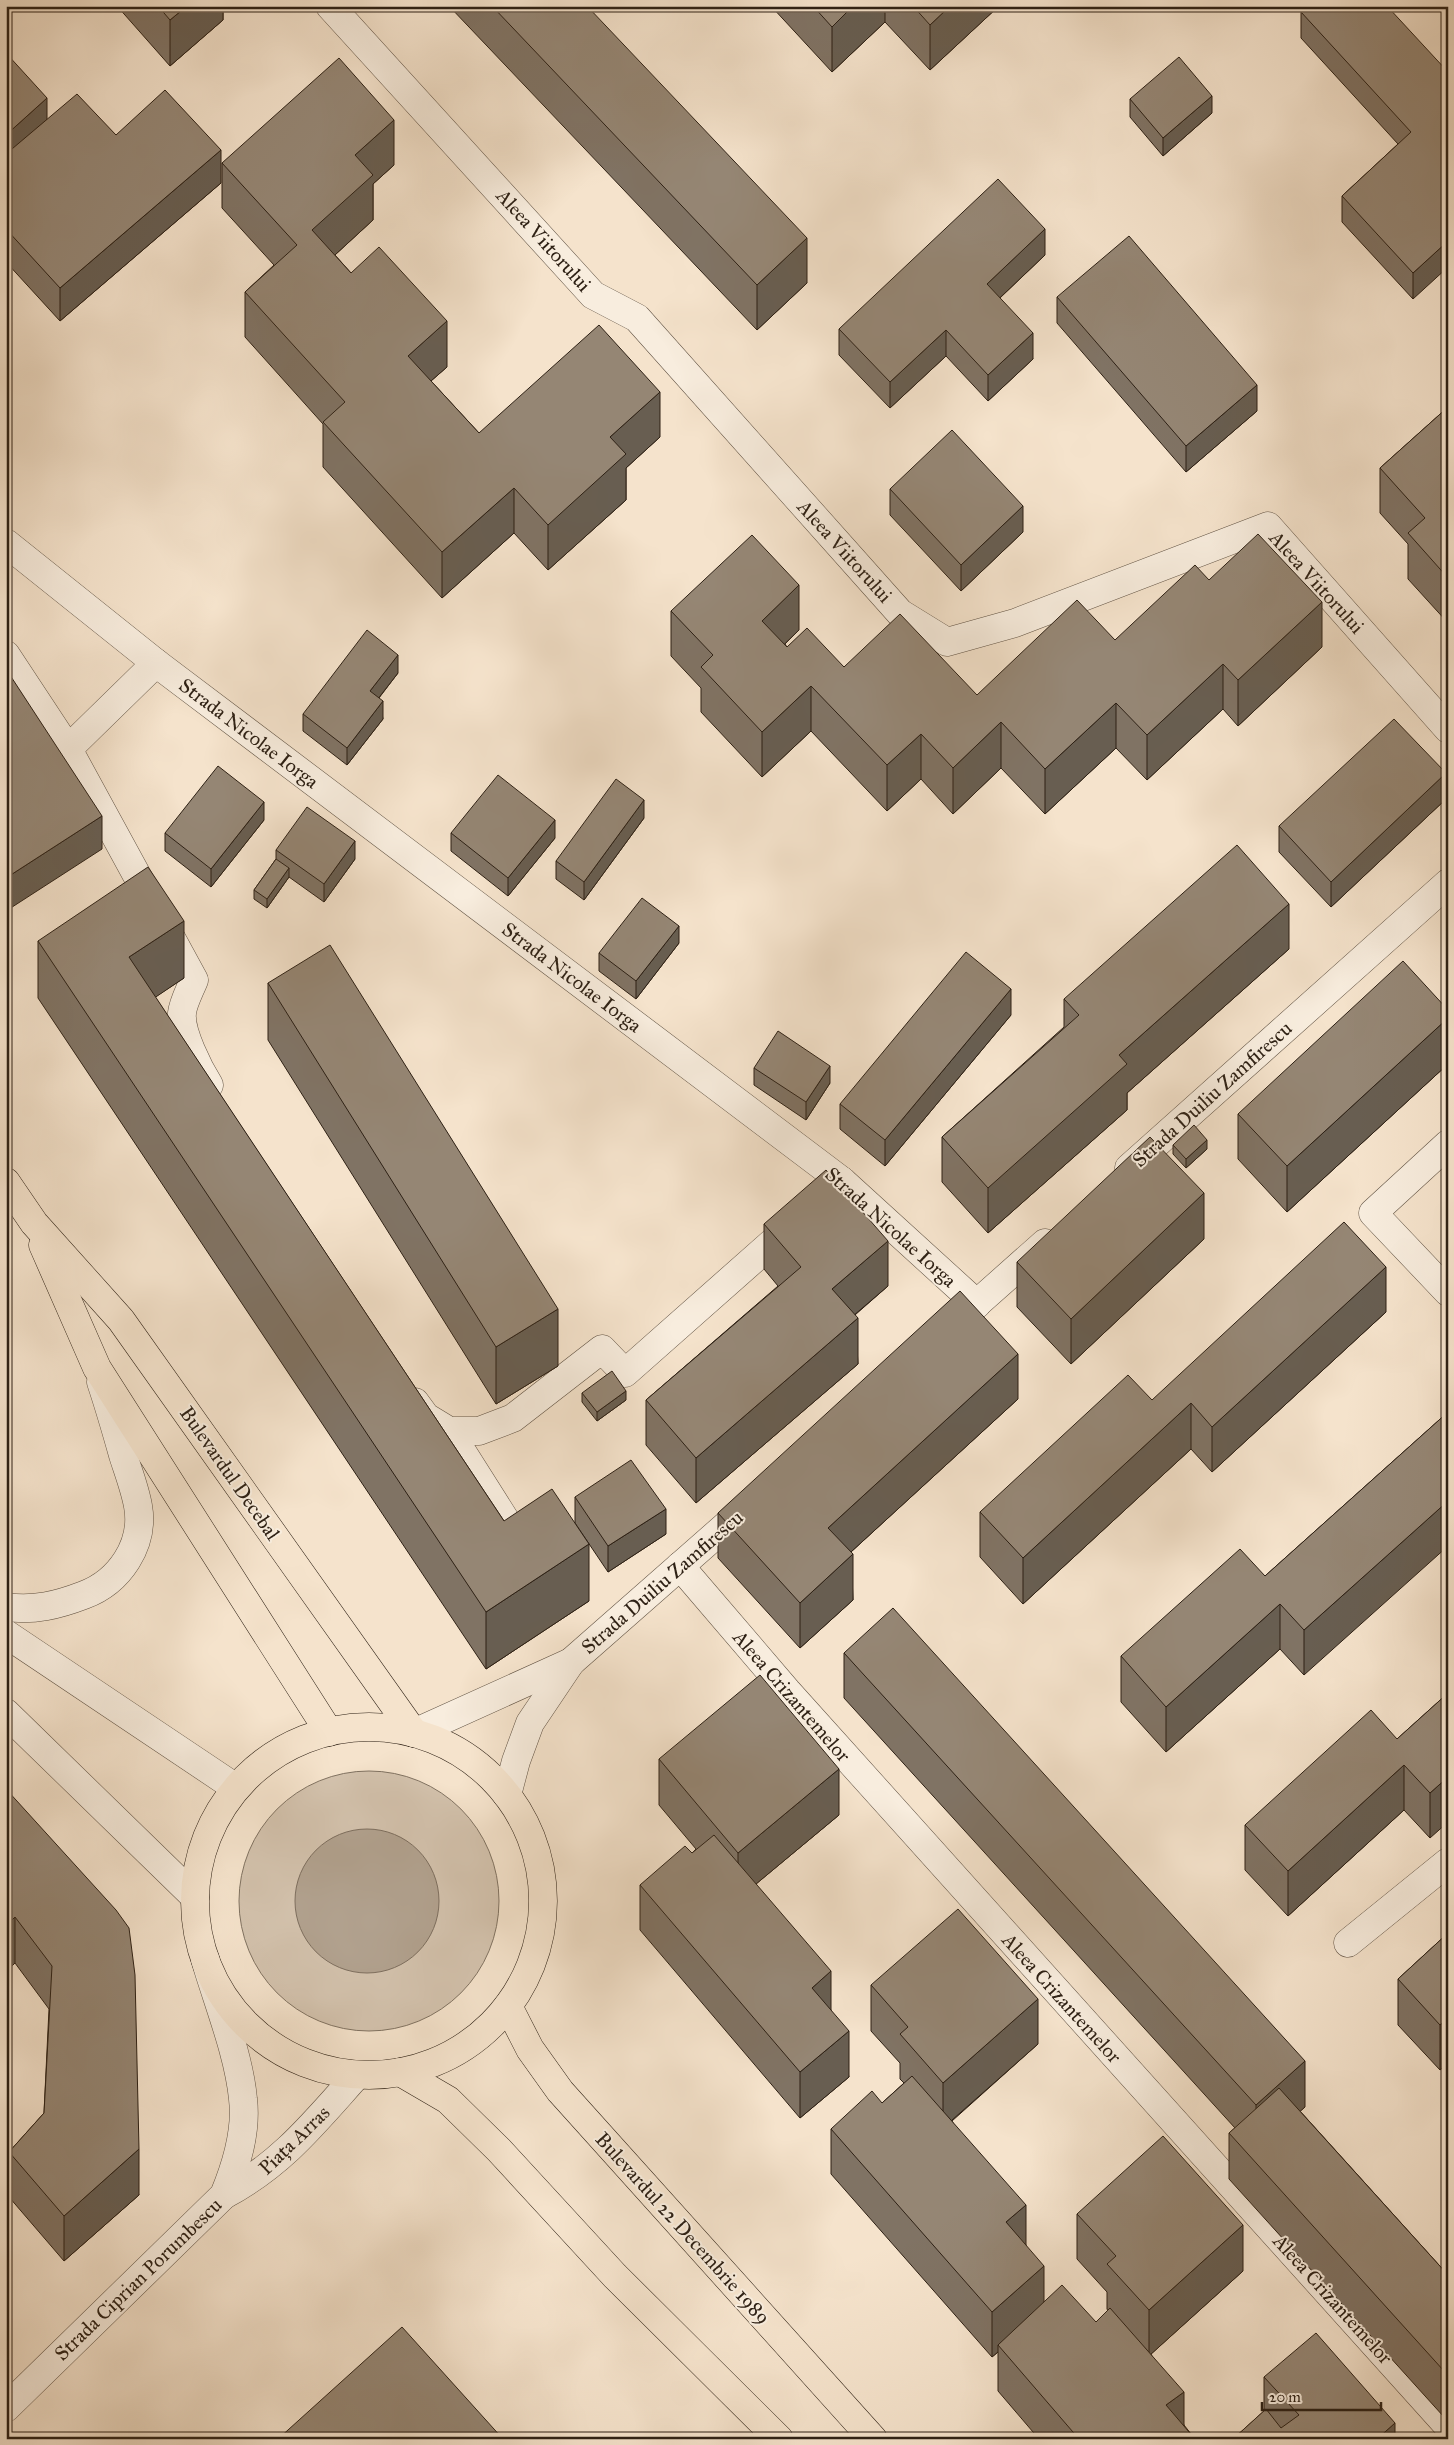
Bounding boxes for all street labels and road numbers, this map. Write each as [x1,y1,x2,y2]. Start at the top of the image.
street label: Aleea Viitorului [491,183,597,297]
street label: Aleea Viitorului [792,494,898,608]
street label: Aleea Viitorului [1264,525,1370,639]
street label: Strada Nicolae Iorga [174,673,324,794]
street label: Strada Nicolae Iorga [497,917,647,1038]
street label: Strada Duiliu Zamfirescu [1127,1016,1297,1172]
street label: Strada Nicolae Iorga [820,1162,962,1293]
street label: Bulevardul Decebal [175,1402,285,1545]
street label: Strada Duiliu Zamfirescu [576,1505,748,1659]
street label: Aleea Crizantemelor [728,1624,856,1767]
street label: Aleea Crizantemelor [997,1927,1127,2068]
street label: Piața Arras [253,2100,335,2180]
street label: Bulevardul 22 Decembrie 1989 [590,2127,776,2329]
street label: Strada Ciprian Porumbescu [49,2193,227,2365]
street label: Aleea Crizantemelor [1268,2228,1398,2369]

